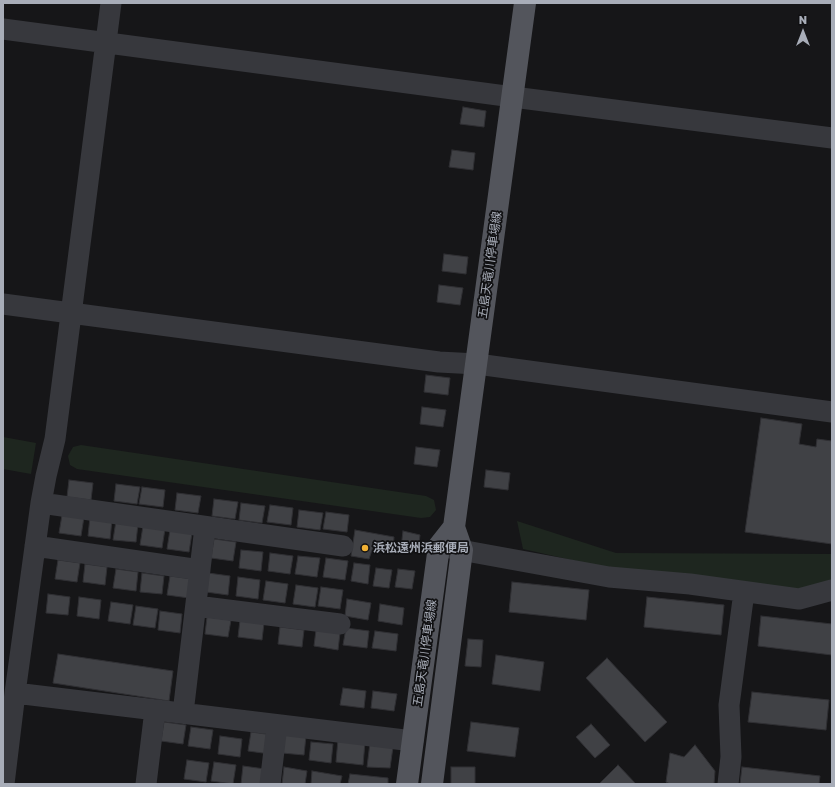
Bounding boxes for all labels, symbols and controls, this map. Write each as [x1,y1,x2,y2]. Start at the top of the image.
north arrow [783,12,823,52]
text: N [799,13,807,26]
street label: 五島天竜川停車場線 [475,211,505,319]
place label: 浜松遠州浜郵便局 [373,541,469,555]
marker: 浜松遠州浜郵便局 [360,543,370,553]
street label: 五島天竜川停車場線 [410,599,440,707]

